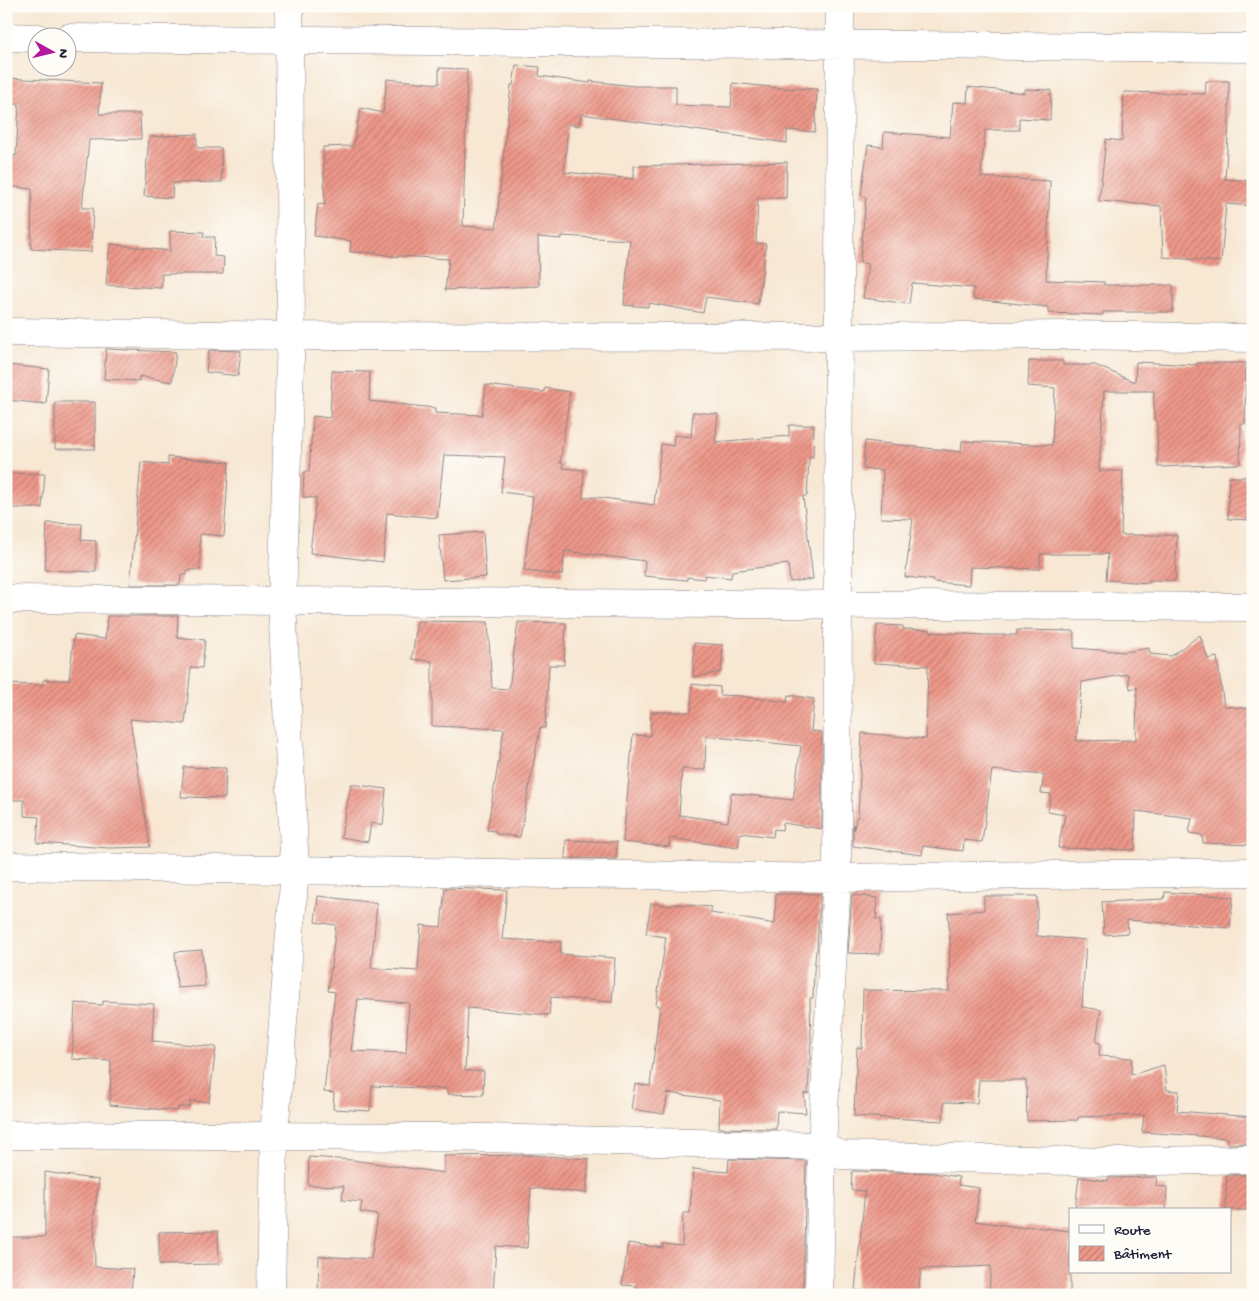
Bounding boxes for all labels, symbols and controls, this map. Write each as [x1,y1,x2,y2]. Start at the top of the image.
north arrow [28,28,78,78]
text: N [53,48,71,59]
legend [1069,1208,1232,1274]
text: Route [1114,1222,1151,1240]
text: Bâtiment [1113,1246,1173,1264]

